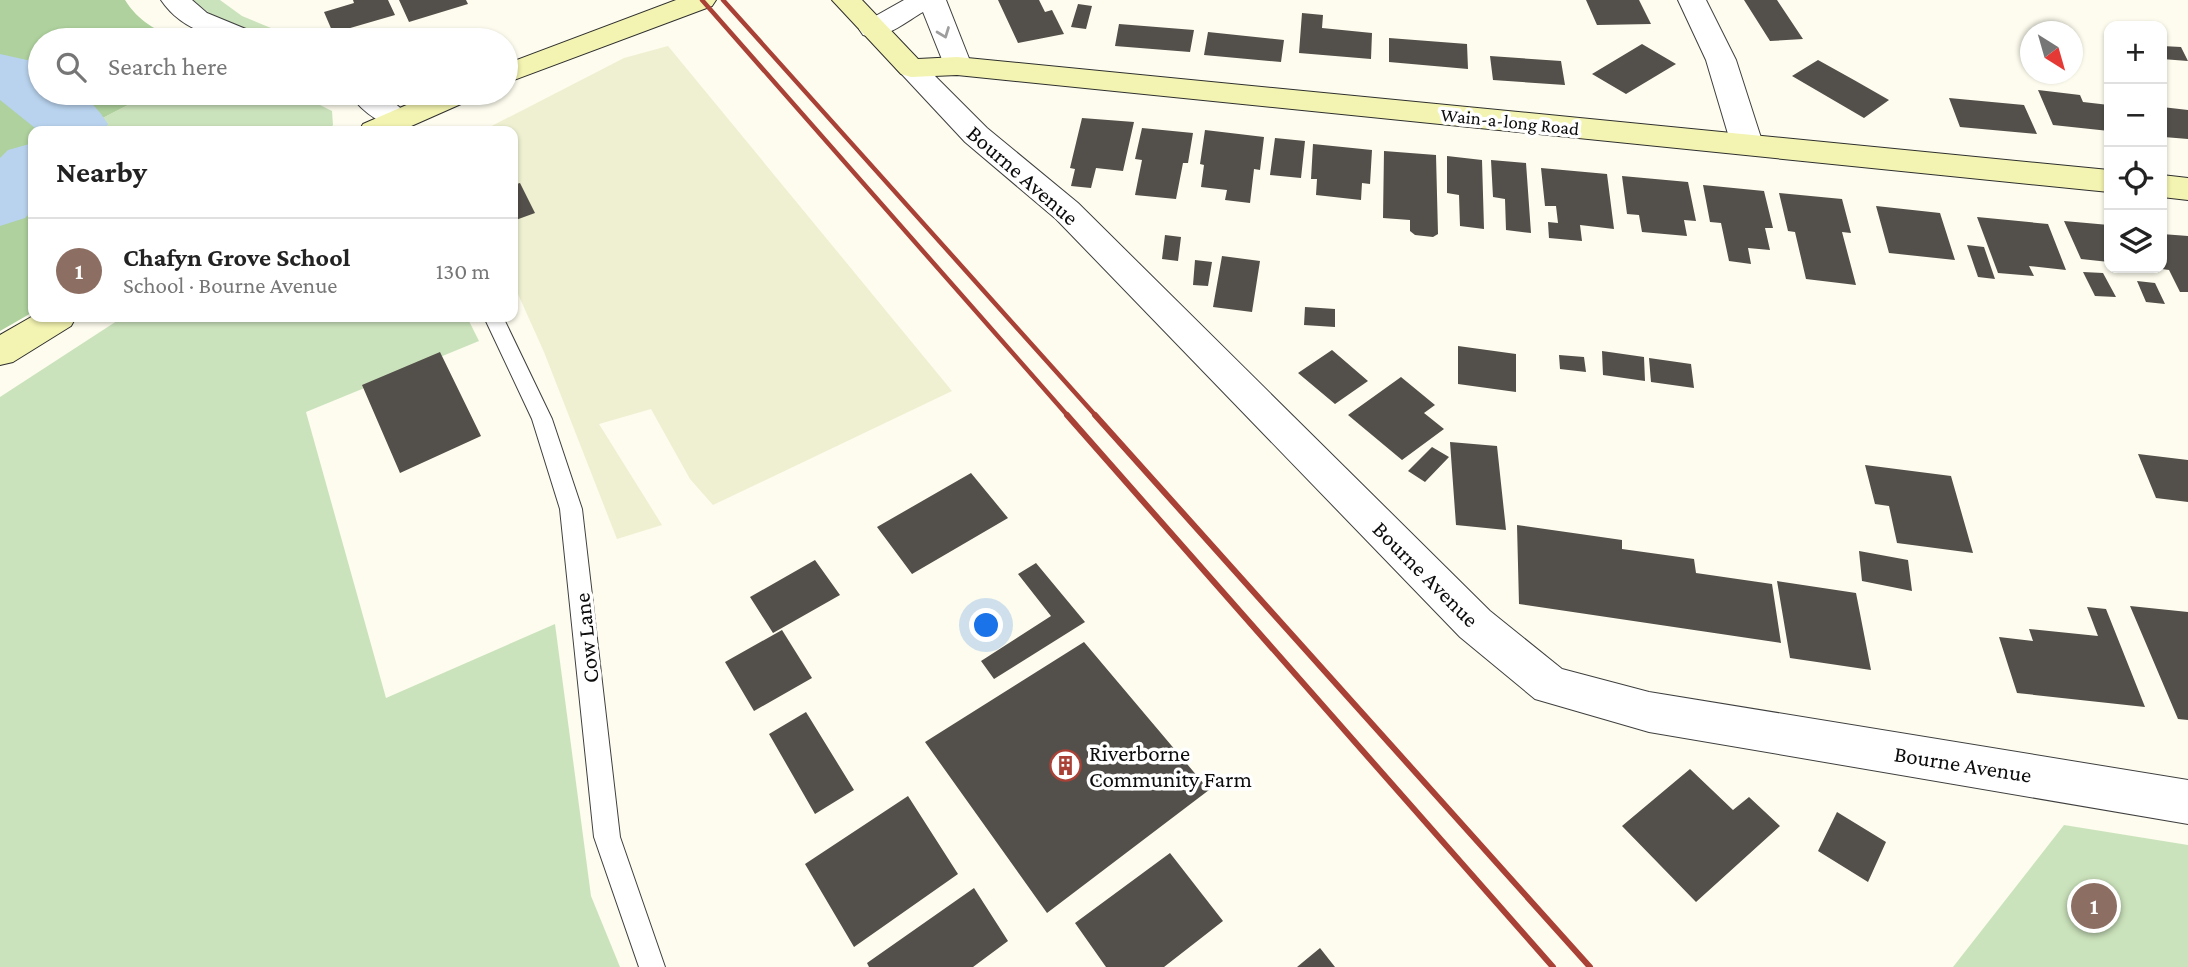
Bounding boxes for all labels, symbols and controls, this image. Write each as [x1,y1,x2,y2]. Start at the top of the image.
north arrow [2020,21,2083,84]
map controls [2104,21,2167,273]
button: + [2104,21,2167,84]
one-way arrow [936,27,950,39]
search box [28,28,518,105]
icon: search [52,48,90,86]
text: Search here [108,52,227,81]
button: − [2104,84,2167,147]
street label: Wain-a-long Road [1440,104,1580,139]
street label: Bourne Avenue [962,120,1084,230]
button: locate [2104,147,2167,210]
text: Nearby [56,155,147,188]
button: layers [2104,210,2167,273]
text: Chafyn Grove School [123,243,350,272]
text: 1 [75,258,83,284]
text: 130 m [436,258,490,284]
text: School · Bourne Avenue [123,272,337,298]
street label: Bourne Avenue [1368,516,1484,632]
street label: Cow Lane [568,592,604,684]
your location [969,608,1003,642]
place label: Riverborne Community Farm [1089,740,1252,792]
street label: Bourne Avenue [1892,740,2034,788]
building icon: Riverborne Community Farm [1049,749,1083,783]
pin: 1 [2071,880,2117,932]

